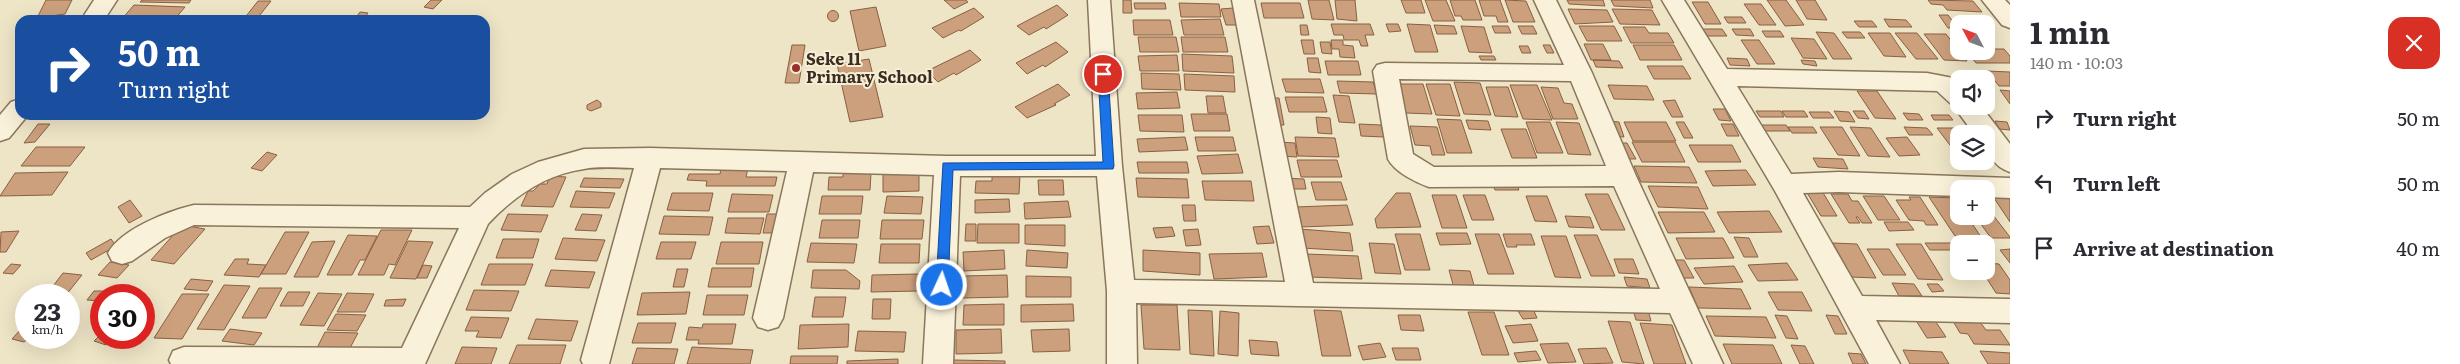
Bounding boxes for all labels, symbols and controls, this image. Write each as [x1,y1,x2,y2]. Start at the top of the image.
text: 1 min [2030,9,2110,53]
north arrow [1950,15,1995,60]
map controls [1950,15,1995,280]
button: close [2388,17,2440,69]
text: 50 m [118,25,201,77]
icon: right [35,35,100,100]
place label: Seke 11 Primary School [806,46,933,88]
text: 140 m · 10:03 [2030,50,2123,74]
pin [1082,53,1124,95]
icon: arrive [1089,60,1117,88]
marker: Seke 11 Primary School [790,62,802,74]
button: sound [1950,70,1995,115]
text: Turn right [118,72,230,105]
icon: right [2030,104,2058,132]
text: Turn right [2073,104,2177,132]
text: 50 m [2397,104,2440,132]
button: layers [1950,125,1995,170]
icon: left [2030,169,2058,197]
text: Turn left [2073,169,2160,197]
text: 50 m [2397,169,2440,197]
button: + [1950,180,1995,225]
icon: arrive [2030,234,2058,262]
text: Arrive at destination [2073,234,2274,262]
text: 40 m [2396,234,2440,262]
button: − [1950,235,1995,280]
position arrow [915,258,967,310]
speed limit sign: 30 [90,284,155,349]
text: 23 [34,292,61,329]
text: km/h [32,320,63,338]

